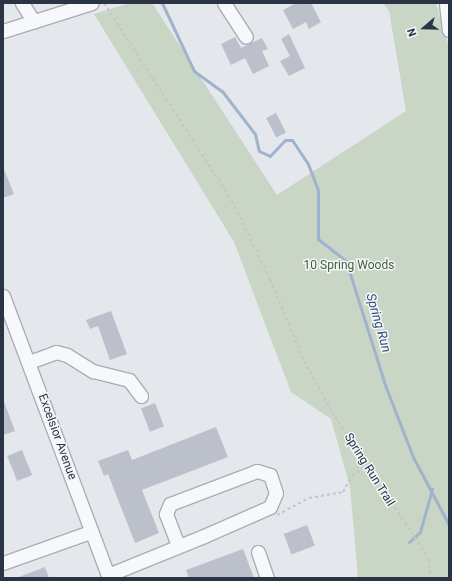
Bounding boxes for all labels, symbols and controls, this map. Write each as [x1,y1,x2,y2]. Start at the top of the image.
north arrow [404,8,444,48]
text: N [405,26,420,38]
park label: 10 Spring Woods [304,259,394,273]
water label: Spring Run [362,292,394,354]
street label: Excelsior Avenue [35,392,79,482]
street label: Spring Run Trail [341,431,397,509]

